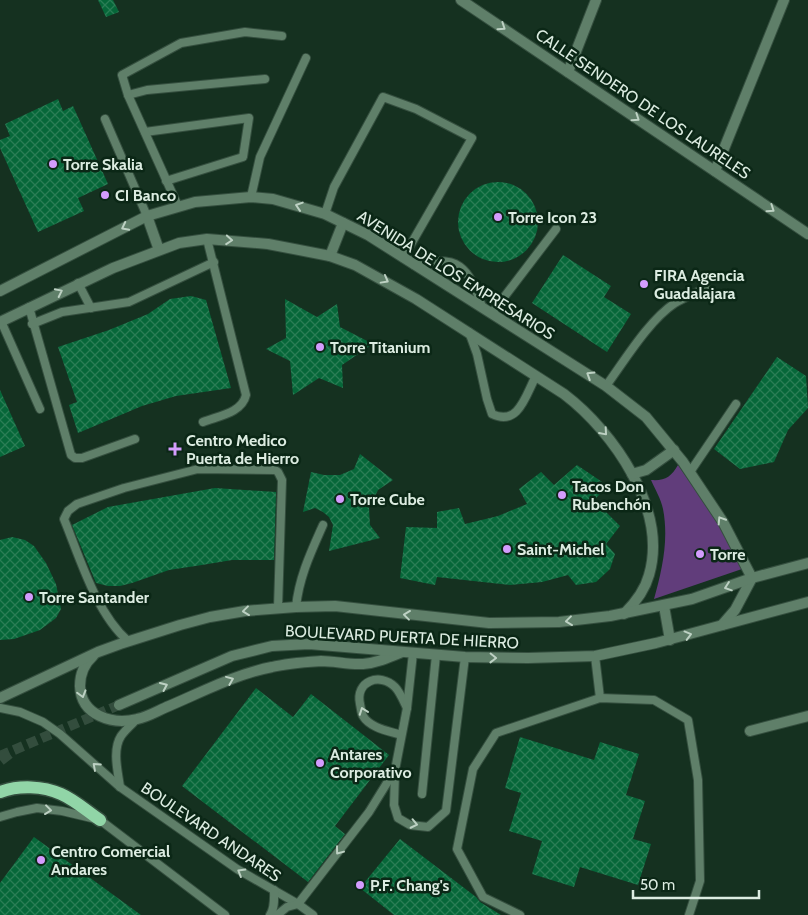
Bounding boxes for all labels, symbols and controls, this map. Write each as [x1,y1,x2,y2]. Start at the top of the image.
one-way arrow [496,21,505,30]
street label: CALLE SENDERO DE LOS LAURELES [532,25,754,183]
one-way arrow [631,112,640,121]
place label: Torre Skalia [63,155,143,174]
marker: Torre Skalia [47,158,59,170]
place label: CI Banco [115,186,176,205]
marker: CI Banco [99,189,111,201]
one-way arrow [295,202,304,212]
one-way arrow [765,203,775,212]
street label: AVENIDA DE LOS EMPRESARIOS [354,206,558,344]
place label: Torre Icon 23 [508,208,597,227]
marker: Torre Icon 23 [492,211,504,223]
one-way arrow [121,221,130,231]
one-way arrow [225,235,233,246]
place label: FIRA Agencia Guadalajara [654,266,745,303]
one-way arrow [379,274,388,284]
marker: FIRA Agencia Guadalajara [638,278,650,290]
one-way arrow [54,288,63,298]
place label: Torre Titanium [330,338,431,357]
marker: Torre Titanium [314,341,326,353]
one-way arrow [586,372,595,382]
one-way arrow [598,426,607,435]
place label: Centro Medico Puerta de Hierro [186,431,299,468]
marker: Centro Medico Puerta de Hierro [168,442,182,456]
place label: Tacos Don Rubenchón [572,477,651,514]
marker: Tacos Don Rubenchón [556,489,568,501]
place label: Torre Cube [350,490,425,509]
marker: Torre Cube [334,493,346,505]
one-way arrow [718,516,727,525]
place label: Saint-Michel [517,540,605,559]
marker: Saint-Michel [501,543,513,555]
place label: Torre [710,545,745,564]
marker: Torre [694,548,706,560]
one-way arrow [724,581,732,591]
place label: Torre Santander [39,588,150,607]
marker: Torre Santander [23,591,35,603]
one-way arrow [241,605,249,616]
one-way arrow [403,610,411,621]
one-way arrow [565,615,573,626]
street label: BOULEVARD PUERTA DE HIERRO [285,621,519,653]
one-way arrow [683,630,692,640]
one-way arrow [489,652,497,663]
one-way arrow [226,676,234,686]
one-way arrow [159,681,168,692]
one-way arrow [77,690,87,698]
one-way arrow [359,707,369,716]
place label: Antares Corporativo [330,745,412,782]
marker: Antares Corporativo [314,757,326,769]
one-way arrow [93,763,102,772]
street label: BOULEVARD ANDARES [138,778,284,886]
one-way arrow [44,804,52,815]
one-way arrow [410,819,418,829]
place label: Centro Comercial Andares [51,842,170,879]
one-way arrow [337,845,345,854]
marker: Centro Comercial Andares [35,854,47,866]
one-way arrow [238,868,247,878]
scale bar [633,868,759,900]
place label: P.F. Chang's [370,876,449,895]
text: 50 m [640,876,675,894]
marker: P.F. Chang's [354,879,366,891]

